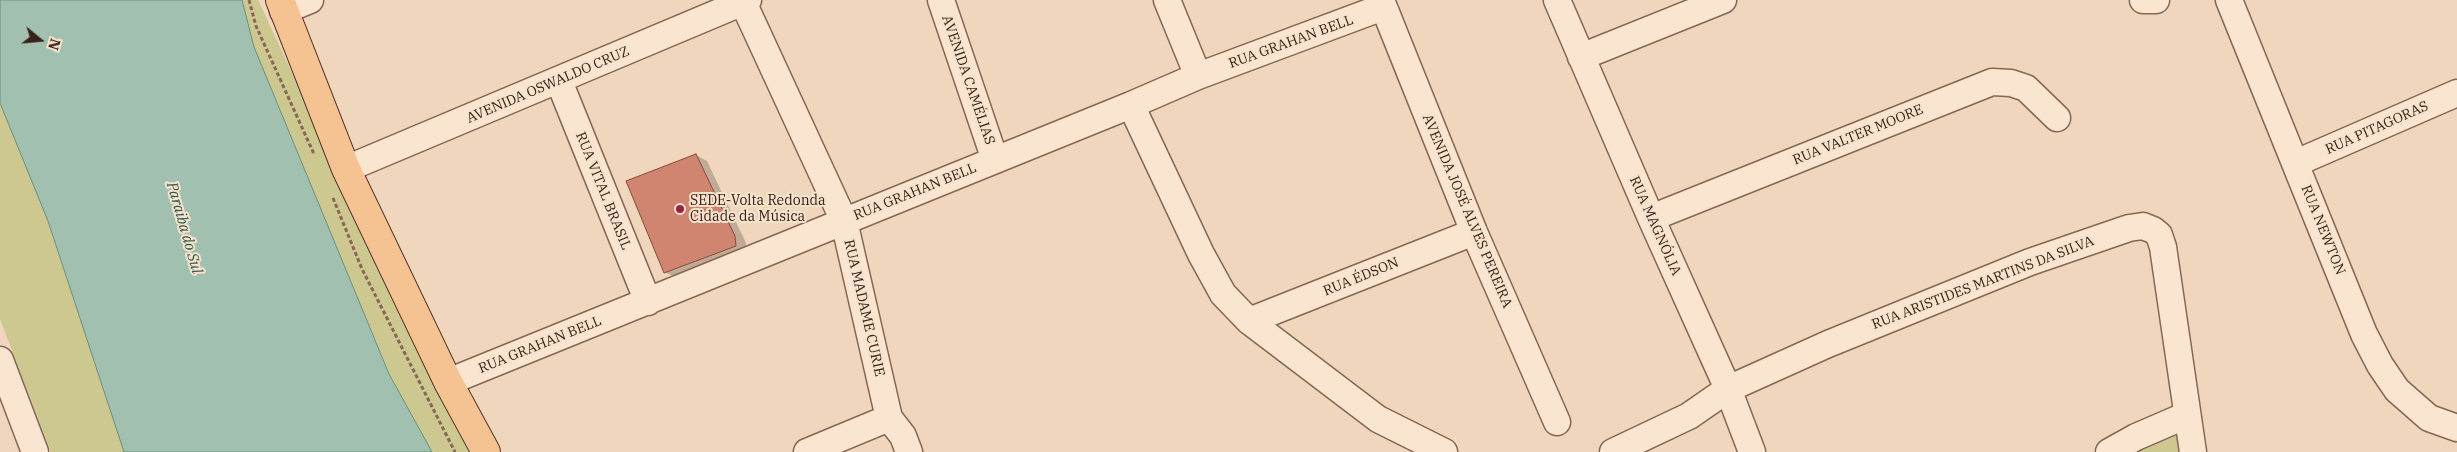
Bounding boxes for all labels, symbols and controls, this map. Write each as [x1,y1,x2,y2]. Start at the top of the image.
street label: RUA GRAHAN BELL [1227,12,1355,72]
street label: AVENIDA CAMÉLIAS [938,13,998,147]
north arrow [15,15,65,65]
text: N [44,36,65,52]
street label: AVENIDA OSWALDO CRUZ [464,43,632,127]
street label: RUA PITAGORAS [2323,98,2431,158]
street label: RUA VALTER MOORE [1790,101,1926,169]
street label: AVENIDA JOSÉ ALVES PEREIRA [1418,112,1516,310]
street label: RUA VITAL BRASIL [572,130,634,252]
street label: RUA GRAHAN BELL [851,160,979,224]
street label: RUA MAGNÓLIA [1626,174,1684,278]
water label: Paraiba do Sul [162,180,206,276]
street label: RUA NEWTON [2297,183,2349,277]
place label: SEDE-Volta Redonda Cidade da Música [690,193,826,226]
marker: SEDE-Volta Redonda Cidade da Música [674,203,686,215]
street label: RUA ARISTIDES MARTINS DA SILVA [1870,233,2096,333]
street label: RUA MADAME CURIE [840,238,888,378]
street label: RUA ÉDSON [1321,254,1401,300]
street label: RUA GRAHAN BELL [476,313,604,377]

